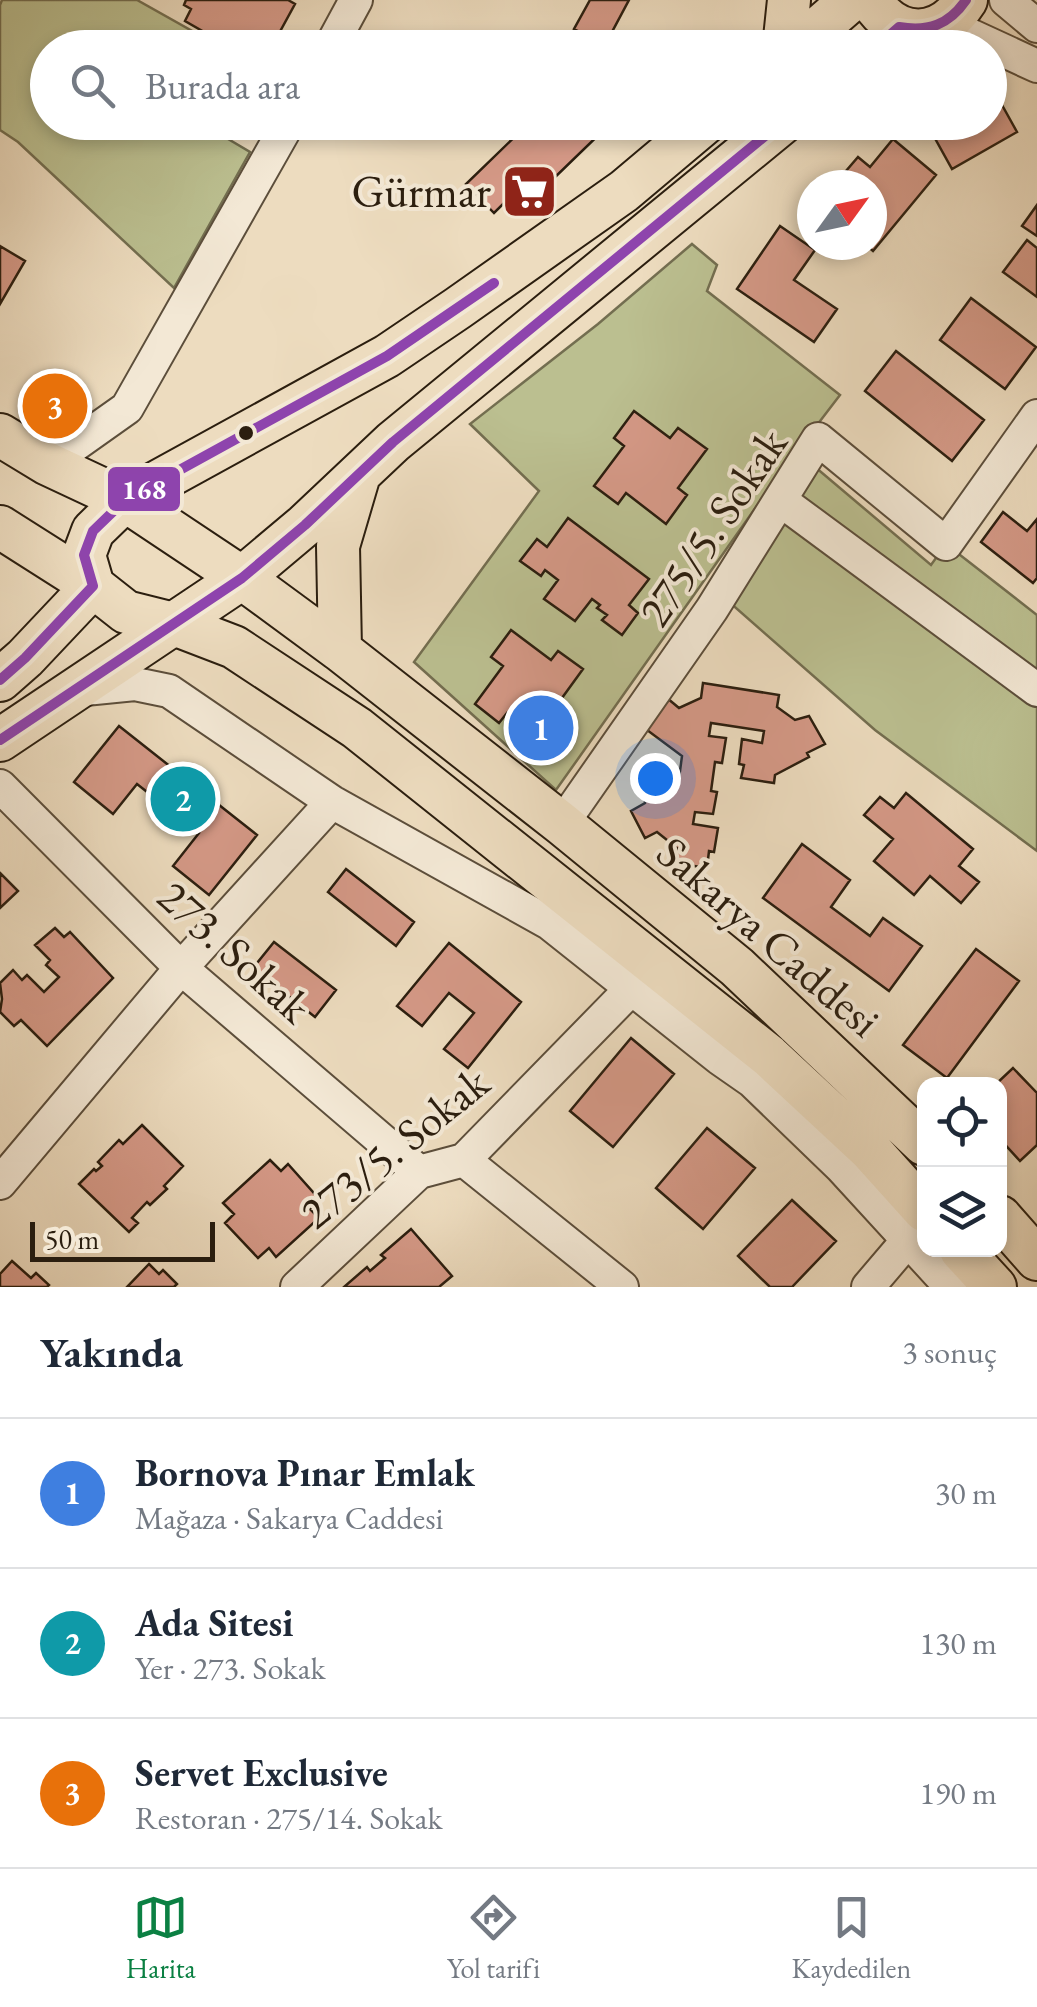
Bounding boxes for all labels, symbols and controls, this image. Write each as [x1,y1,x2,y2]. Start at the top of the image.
search box [30,30,1007,140]
icon: search [65,58,120,113]
text: Burada ara [145,61,300,110]
supermarket icon: Gürmar [500,161,560,221]
place label: Gürmar [351,162,491,220]
north arrow [797,170,887,260]
pin: 3 [22,368,88,444]
street label: 275/5. Sokak [625,416,800,637]
unlabelled marker [236,423,256,443]
line badge: 168 [106,465,182,513]
text: 168 [122,471,166,507]
pin: 1 [508,690,574,766]
your location [630,753,681,804]
pin: 2 [150,762,216,836]
street label: Sakarya Caddesi [645,823,893,1049]
street label: 273. Sokak [146,867,324,1036]
street label: 273/5. Sokak [288,1053,501,1241]
map controls [917,1077,1007,1257]
button: locate [917,1077,1007,1167]
button: layers [917,1167,1007,1257]
scale bar [30,1217,215,1262]
text: 50 m [45,1221,99,1257]
text: Yakında [40,1325,183,1380]
text: 3 sonuç [902,1331,997,1373]
text: Bornova Pınar Emlak [135,1448,475,1497]
text: 1 [64,1472,81,1514]
text: 30 m [935,1472,997,1514]
text: Mağaza · Sakarya Caddesi [135,1497,443,1539]
text: Ada Sitesi [135,1598,293,1647]
text: 2 [64,1622,81,1664]
text: 130 m [920,1622,997,1664]
text: Yer · 273. Sokak [135,1647,326,1689]
text: Servet Exclusive [135,1748,388,1797]
text: 3 [64,1772,81,1814]
text: 190 m [920,1772,997,1814]
text: Restoran · 275/14. Sokak [135,1797,442,1839]
tab: Harita [126,1890,196,1986]
tab: Yol tarifi [447,1890,540,1986]
tab: Kaydedilen [792,1890,911,1986]

